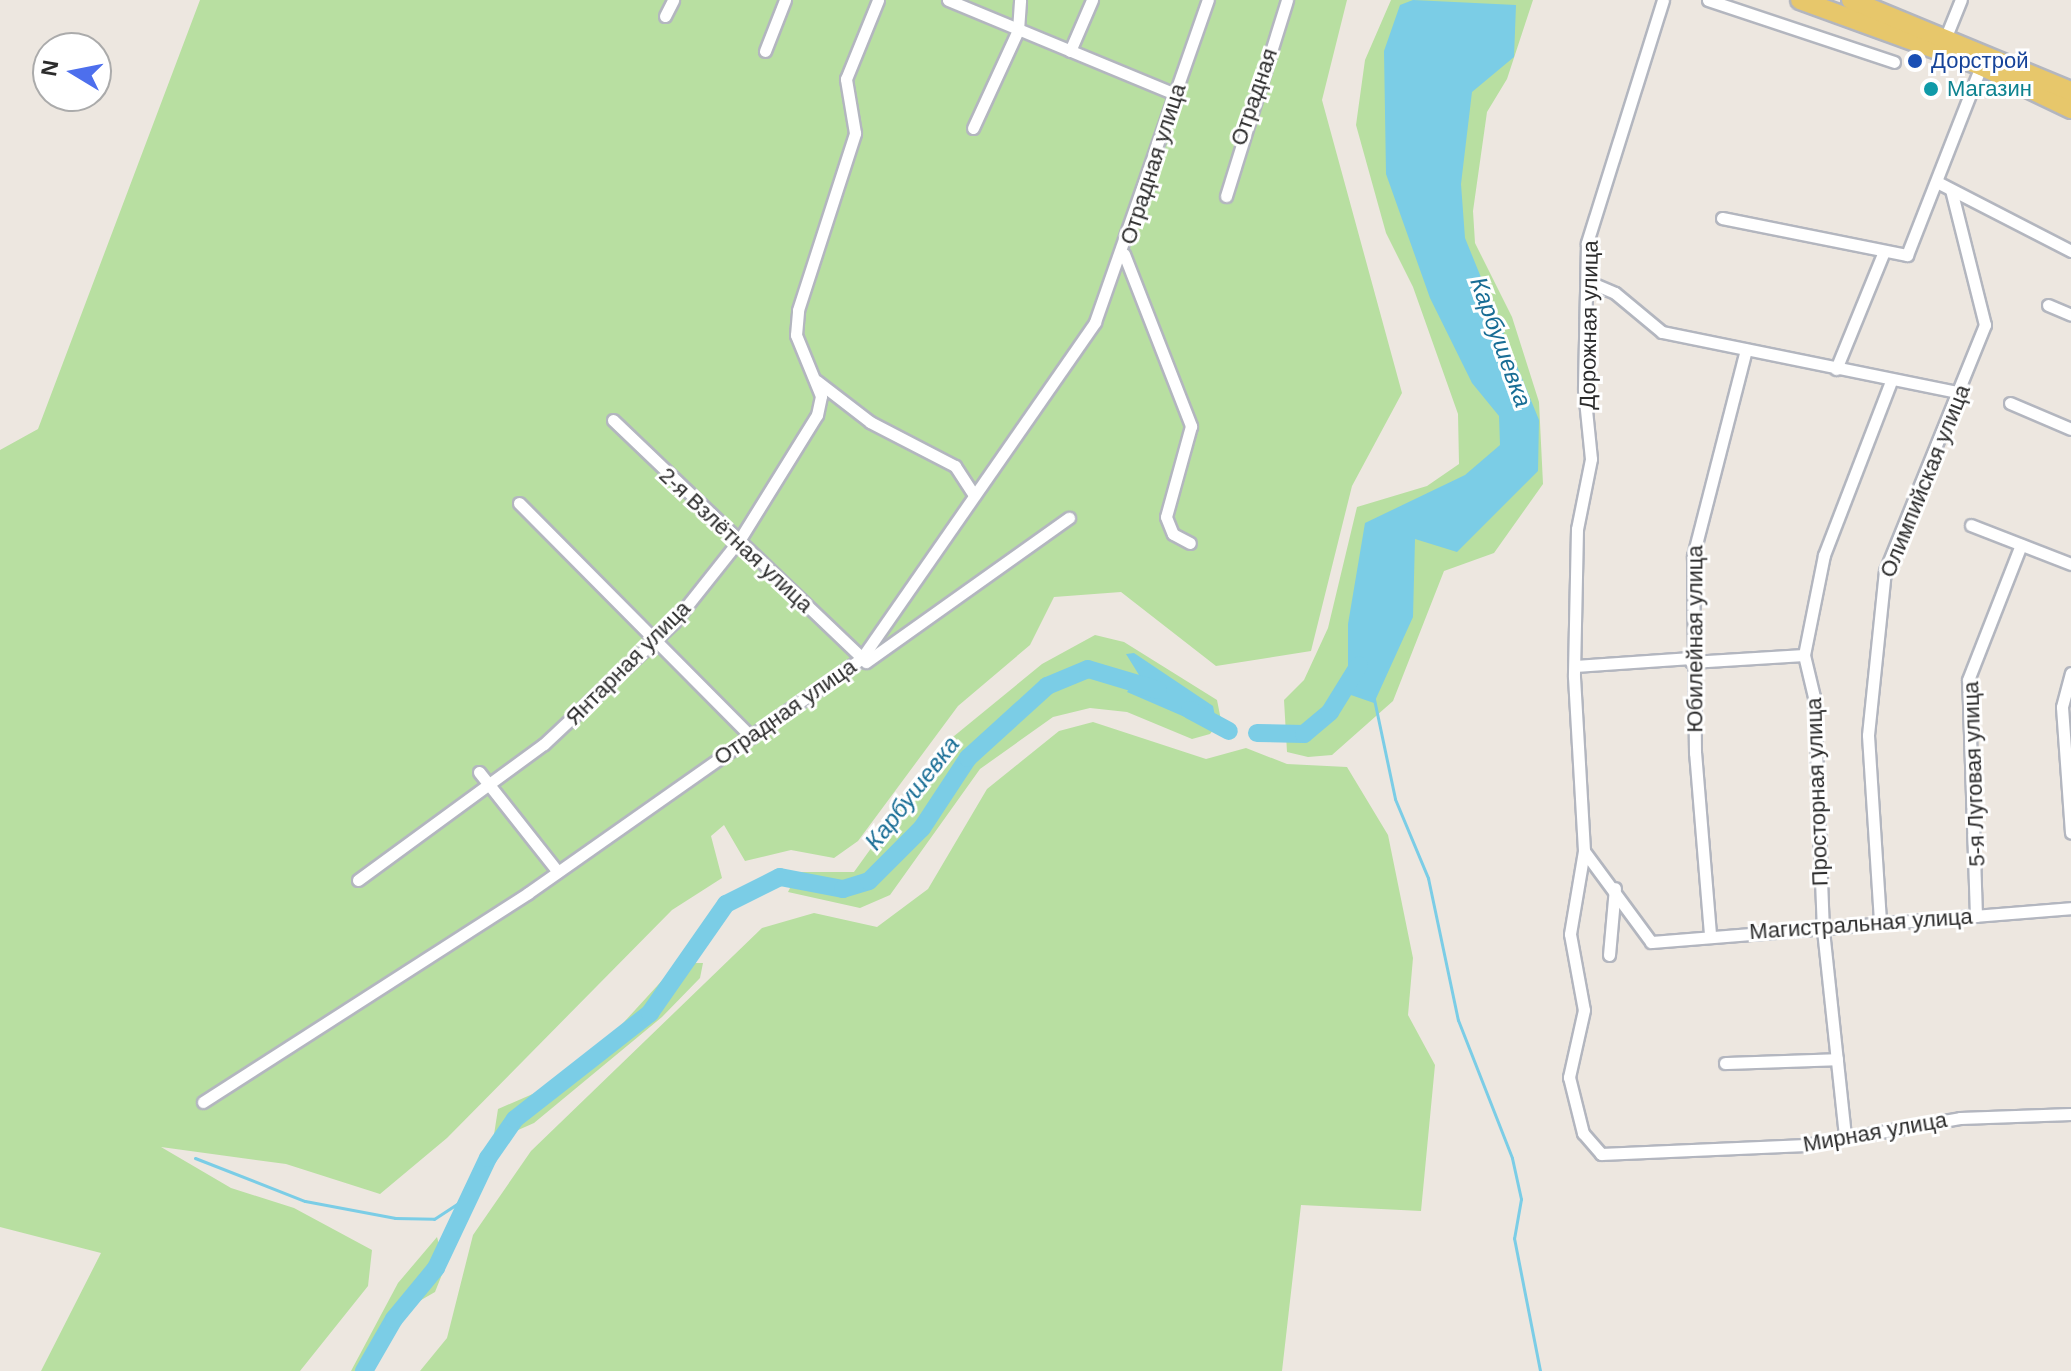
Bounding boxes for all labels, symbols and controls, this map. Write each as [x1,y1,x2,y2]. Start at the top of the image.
north arrow [32,32,112,112]
street label: Отрадная [1225,45,1283,149]
place label: Дорстрой [1931,48,2028,74]
marker: Дорстрой [1906,52,1924,70]
text: N [36,58,64,78]
place label: Магазин [1947,76,2032,102]
street label: Отрадная улица [1115,80,1191,248]
marker: Магазин [1922,80,1940,98]
street label: Дорожная улица [1574,240,1604,410]
water label: Карбушевка [1464,273,1538,411]
street label: Олимпийская улица [1874,381,1976,581]
street label: 2-я Взлётная улица [654,462,818,618]
street label: Юбилейная улица [1682,545,1708,733]
street label: Янтарная улица [560,595,696,731]
street label: Отрадная улица [709,653,861,771]
street label: 5-я Луговая улица [1958,681,1990,867]
street label: Просторная улица [1801,697,1833,887]
water label: Карбушевка [859,730,965,856]
street label: Магистральная улица [1748,903,1974,945]
street label: Мирная улица [1801,1106,1949,1158]

